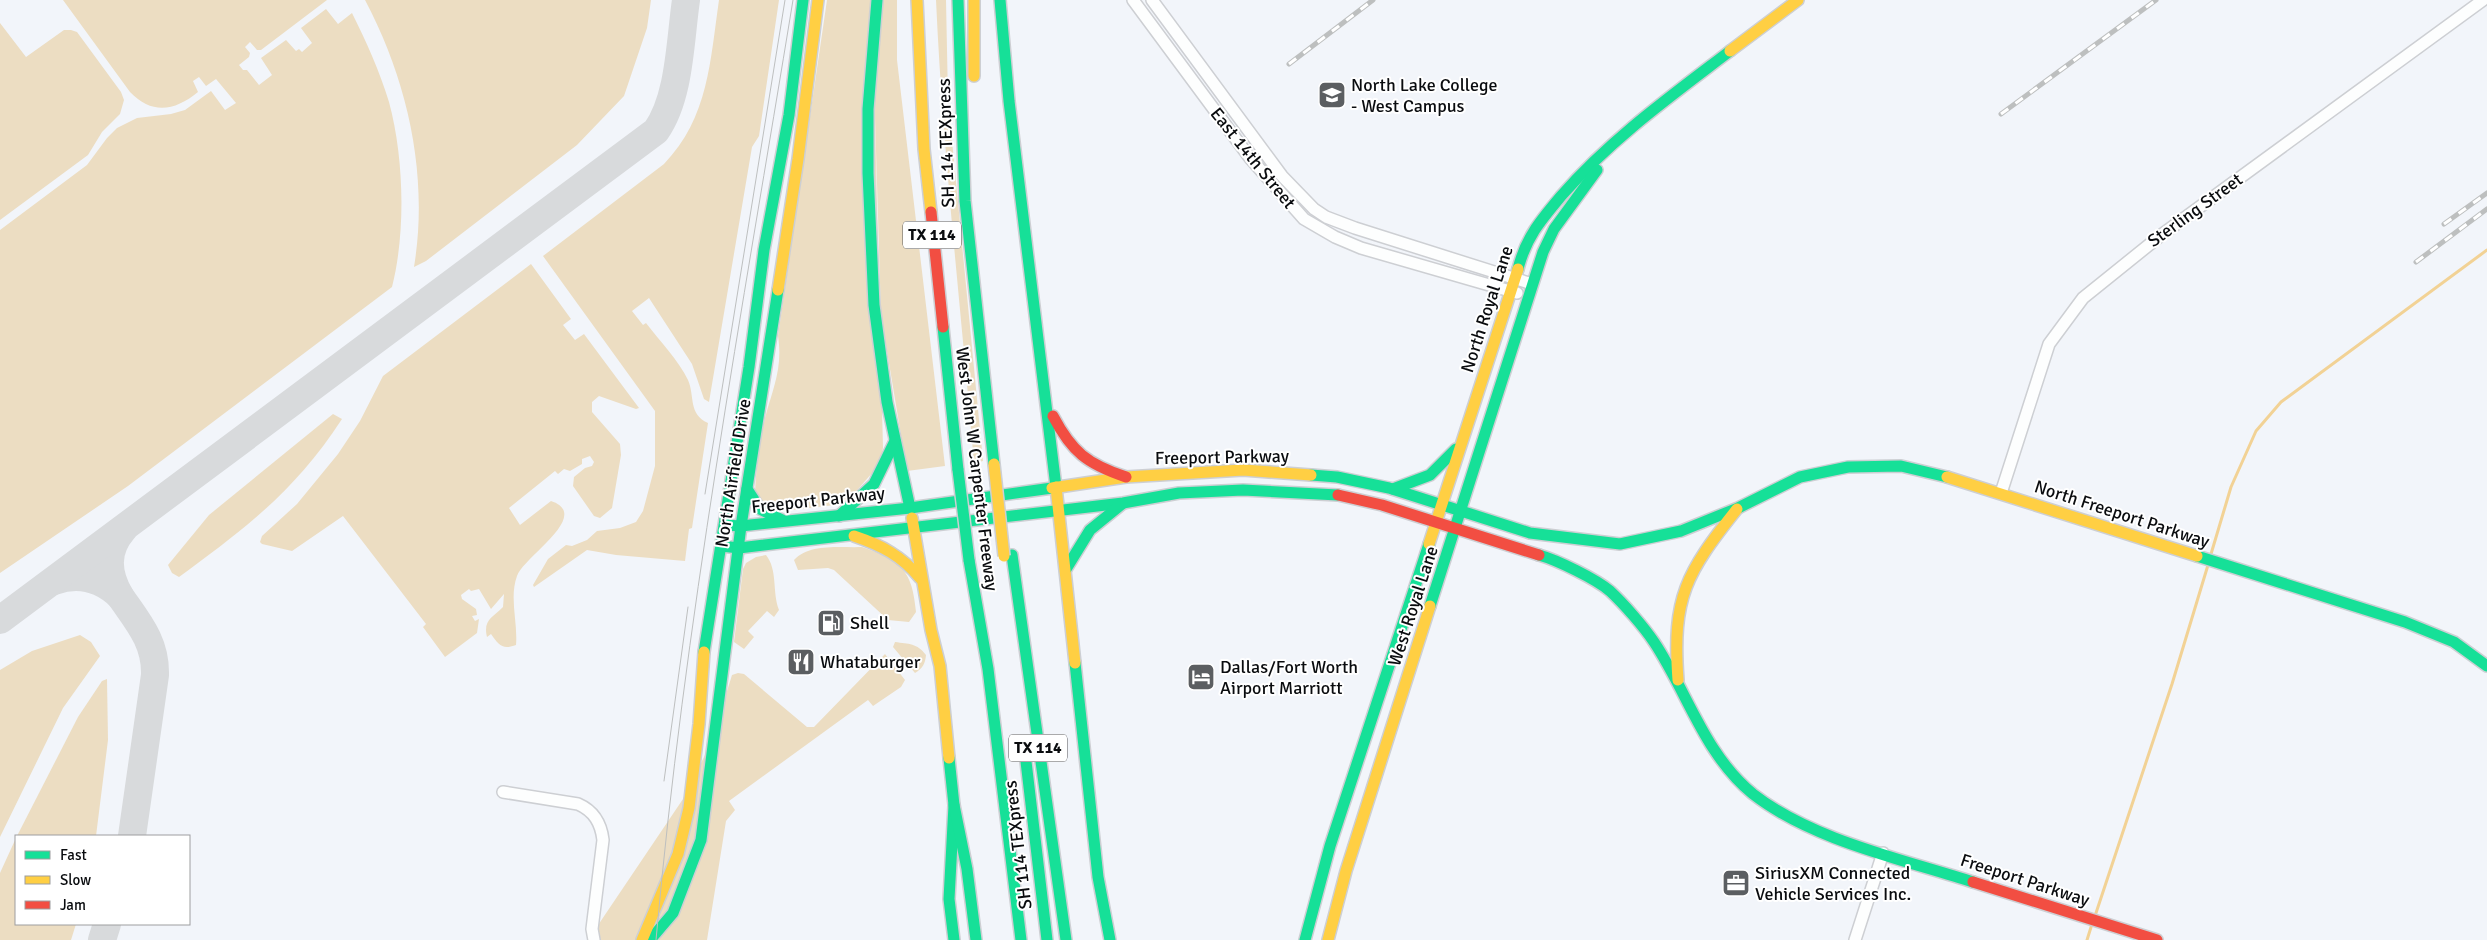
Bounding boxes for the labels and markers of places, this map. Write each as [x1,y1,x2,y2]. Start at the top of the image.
place label: North Lake College - West Campus [1351,74,1497,117]
school or university icon: North Lake College - West Campus [1317,80,1347,110]
fuel station icon: Shell [816,608,846,638]
place label: Shell [850,612,889,634]
restaurant icon: Whataburger [786,647,816,677]
place label: Whataburger [820,651,921,673]
place label: Dallas/Fort Worth Airport Marriott [1220,656,1358,699]
hotel icon: Dallas/Fort Worth Airport Marriott [1186,662,1216,692]
place label: SiriusXM Connected Vehicle Services Inc. [1755,862,1911,905]
office icon: SiriusXM Connected Vehicle Services Inc. [1721,868,1751,898]

